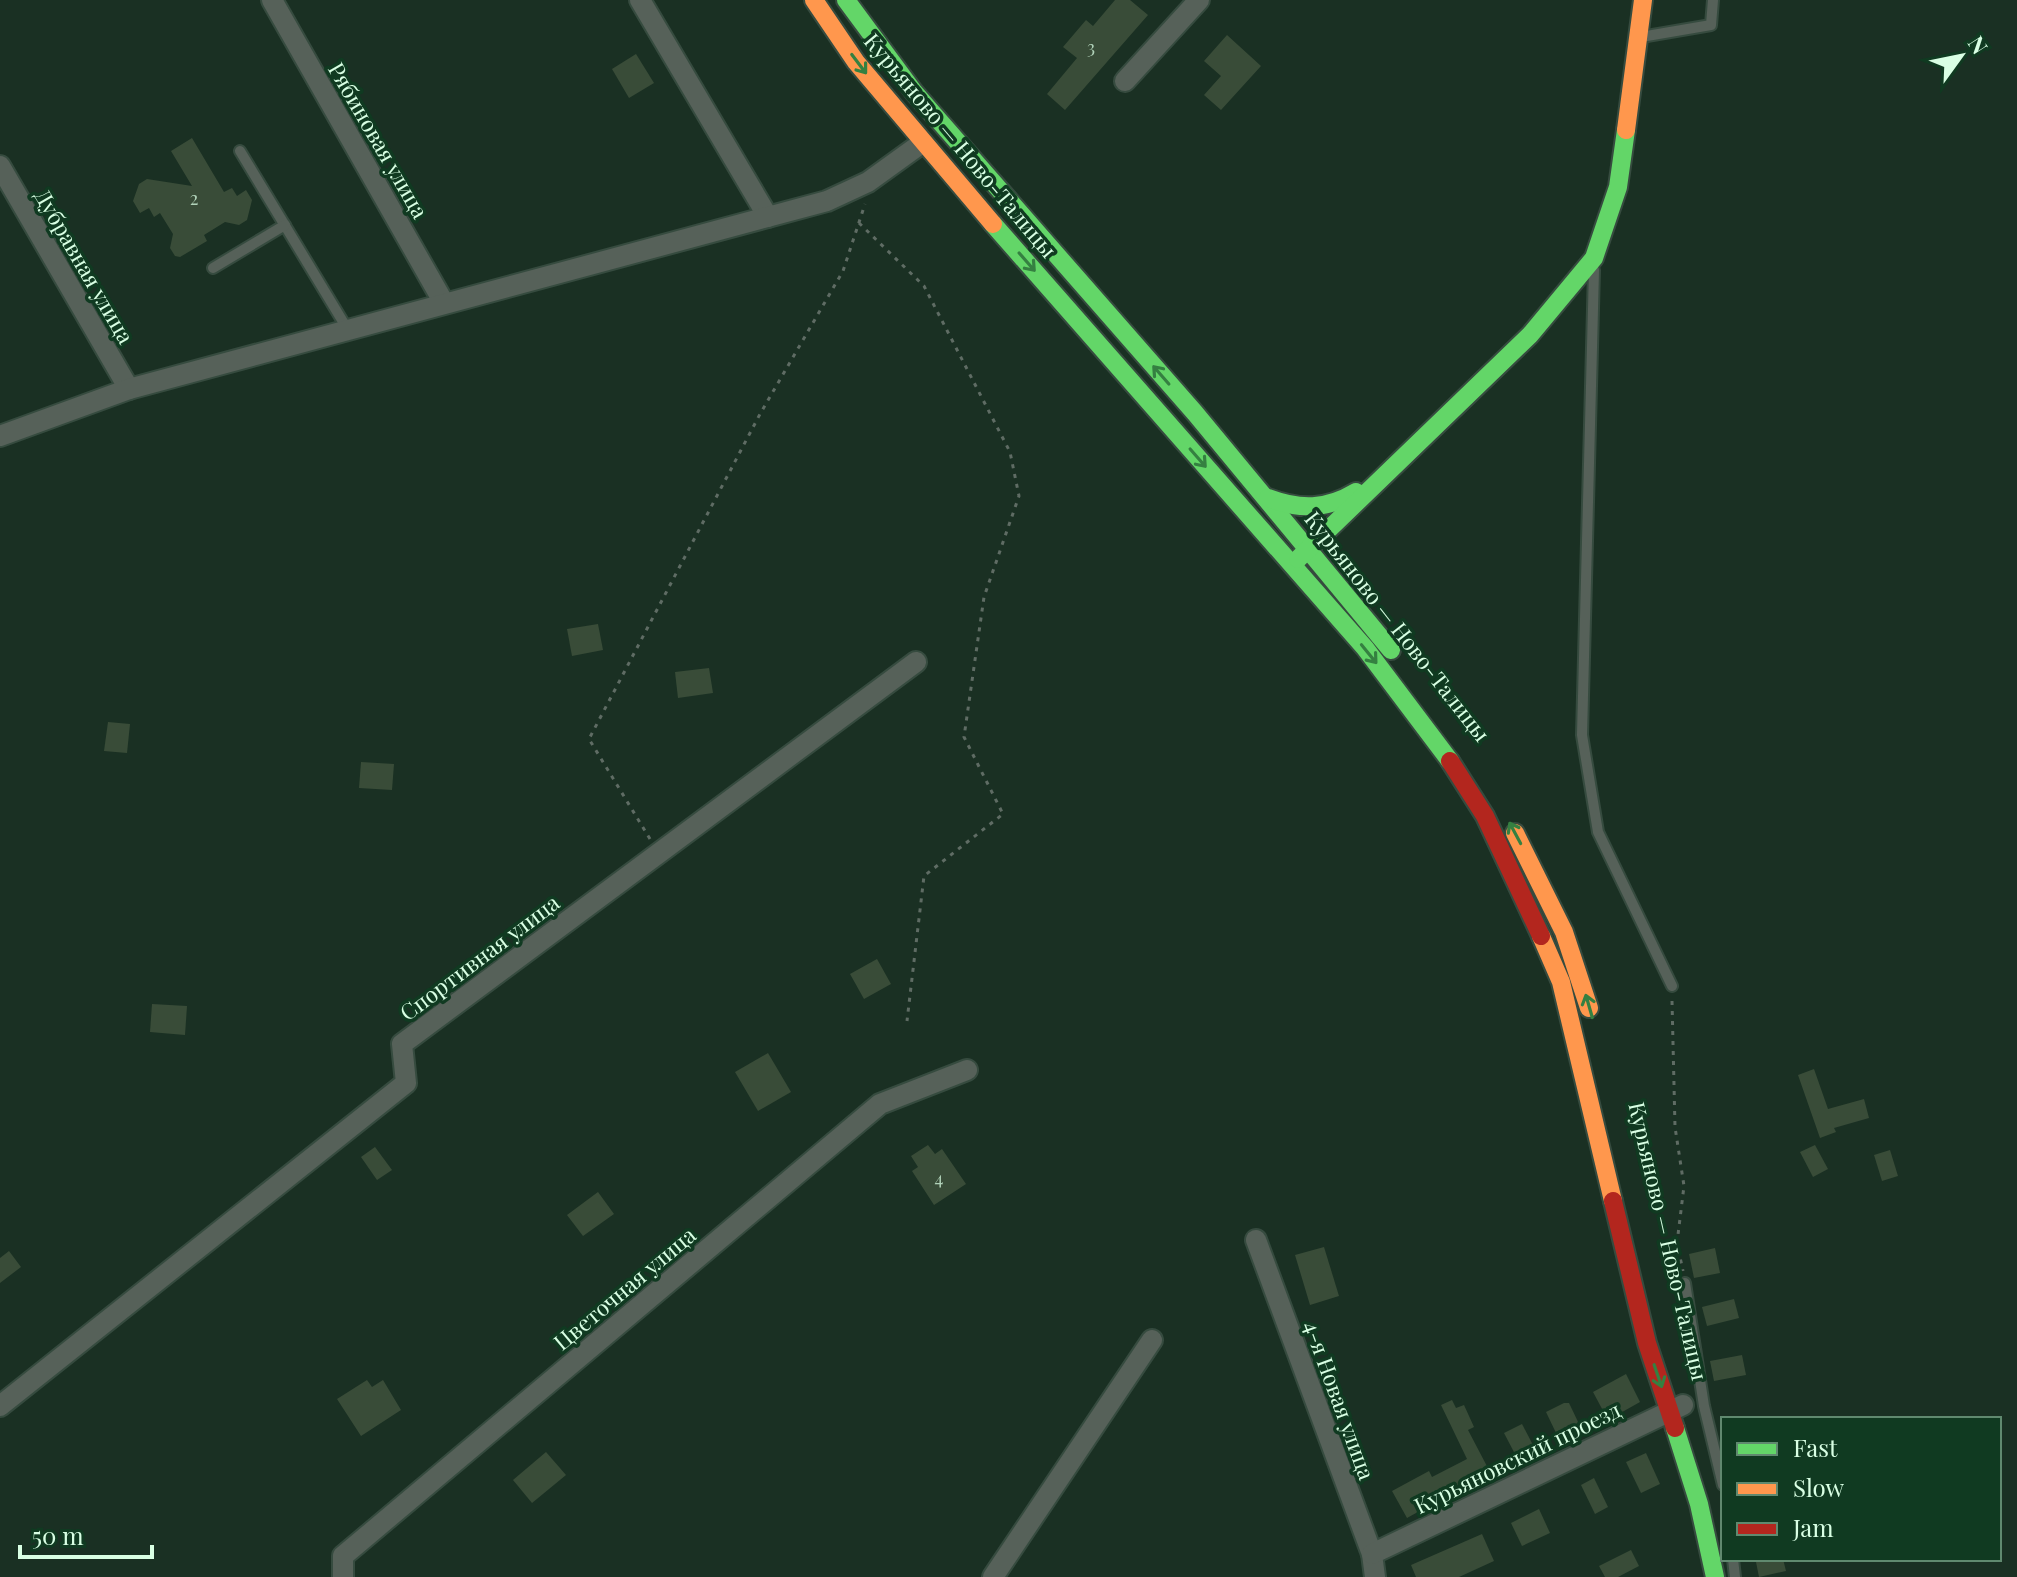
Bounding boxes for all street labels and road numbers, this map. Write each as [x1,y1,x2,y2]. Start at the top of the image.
street label: Курьяново — Ново-Талицы [858,26,1064,264]
street label: Рябиновая улица [322,57,436,223]
street label: Дубравная улица [29,183,141,349]
street label: Курьяново — Ново-Талицы [1299,505,1498,748]
street label: Спортивная улица [393,887,565,1027]
street label: Курьяново — Ново-Талицы [1622,1099,1716,1383]
street label: Цветочная улица [547,1220,701,1356]
street label: 4-я Новая улица [1297,1316,1383,1484]
street label: Курьяновский проезд [1409,1394,1626,1520]

